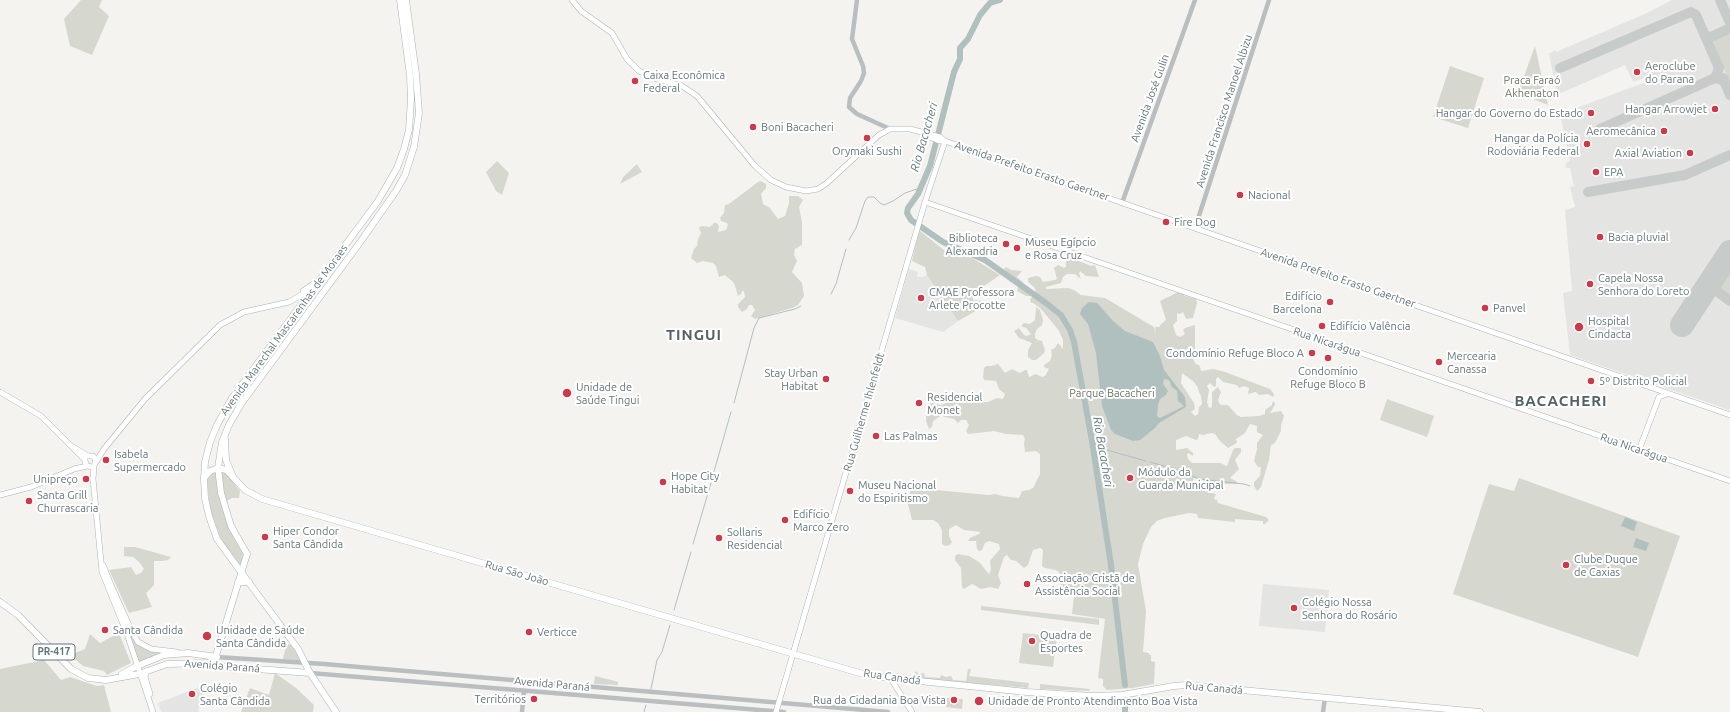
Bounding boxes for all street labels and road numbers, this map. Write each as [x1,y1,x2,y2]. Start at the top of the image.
street label: Avenida Francisco Manoel Albizu [1193,33,1255,189]
street label: Avenida José Gulin [1128,52,1172,144]
street label: Avenida Prefeito Erasto Gaertner [953,138,1111,204]
street label: Avenida Marechal Mascarenhas de Moraes [218,242,350,418]
street label: Avenida Prefeito Erasto Gaertner [1259,245,1417,311]
street label: Rua Nicarágua [1291,324,1363,360]
street label: Rua Guilherme Ihlenfeldt [841,351,887,473]
street label: Rua Nicarágua [1598,430,1670,466]
street label: Rua São João [484,558,550,588]
road number: PR-417 [33,644,75,660]
street label: Avenida Paraná [184,657,260,675]
street label: Rua Canadá [862,666,922,688]
street label: Avenida Paraná [514,674,590,694]
street label: Rua Canadá [1185,679,1243,697]

